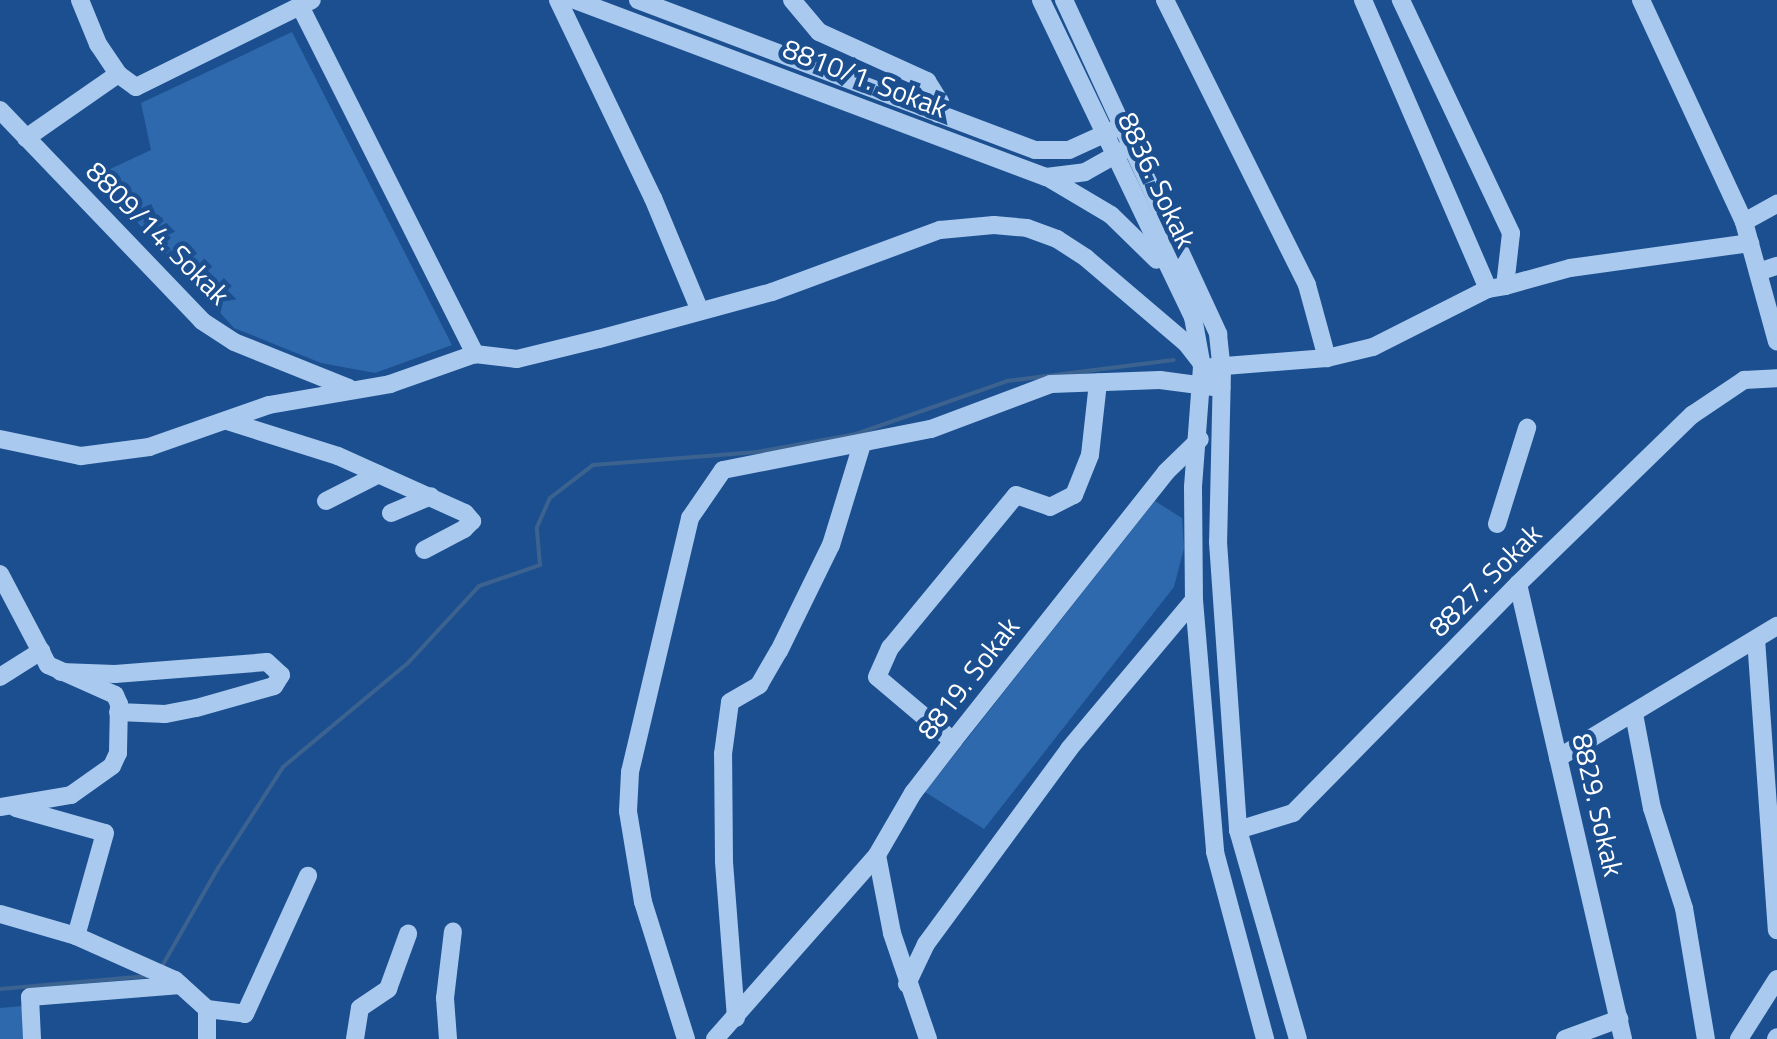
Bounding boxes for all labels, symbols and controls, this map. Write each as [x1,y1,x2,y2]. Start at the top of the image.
street label: 8810/1. Sokak [778,31,952,125]
street label: 8836. Sokak [1111,107,1203,253]
street label: 8809/14. Sokak [79,154,237,312]
street label: 8827. Sokak [1422,517,1548,643]
street label: 8819. Sokak [910,610,1026,746]
street label: 8829. Sokak [1565,730,1631,880]

